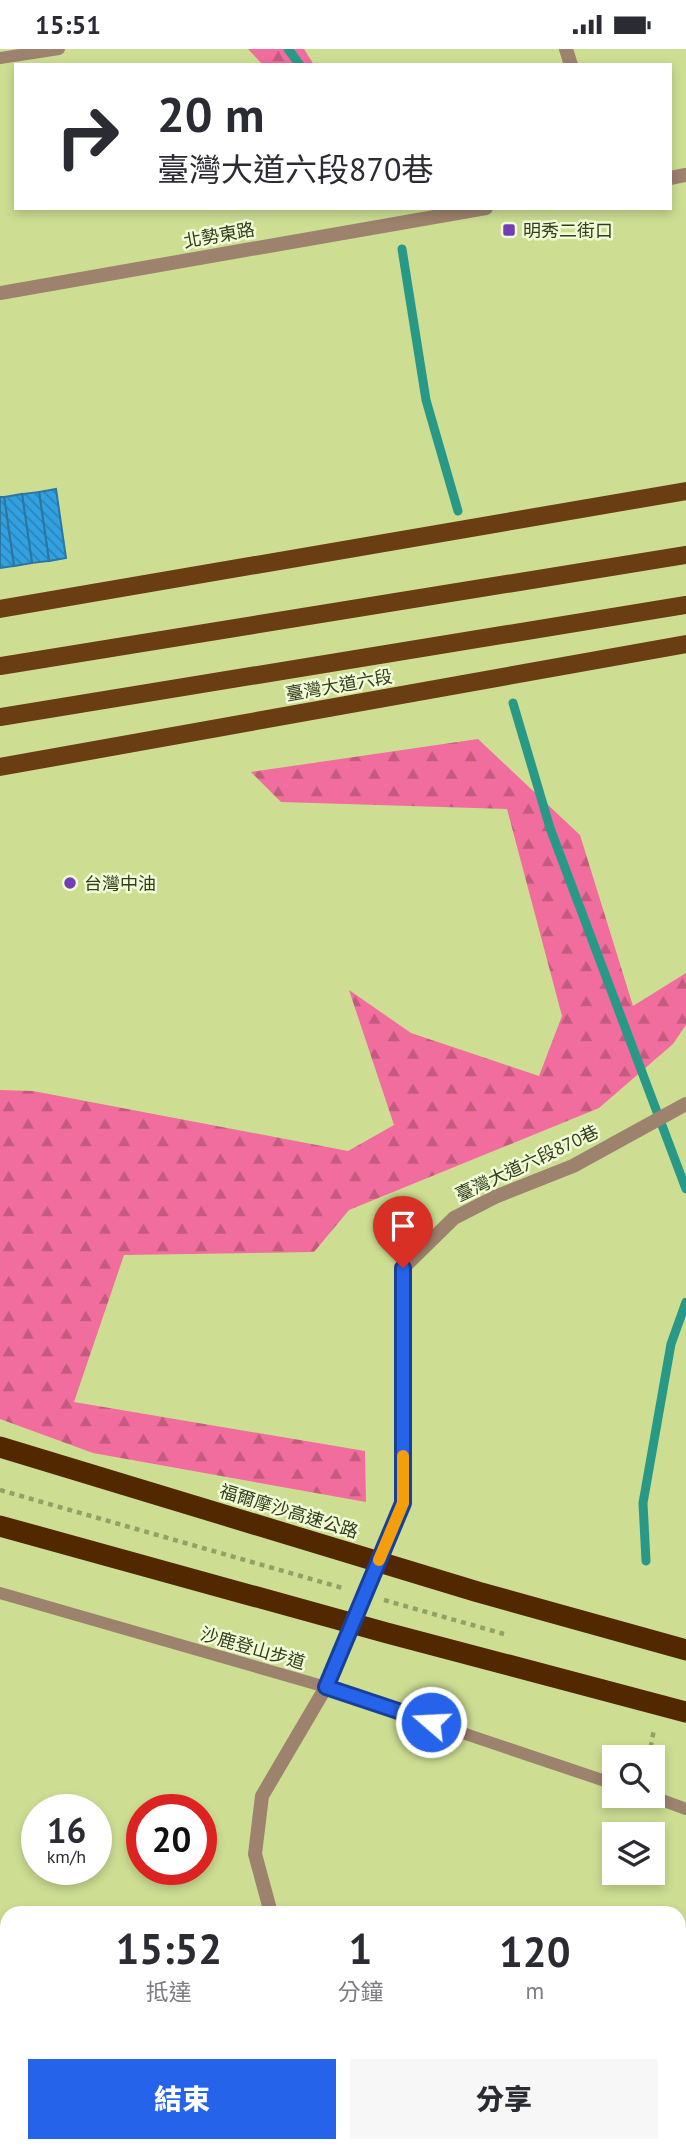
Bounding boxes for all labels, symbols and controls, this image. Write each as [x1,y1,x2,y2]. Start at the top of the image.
text: 15:51 [35,8,101,41]
text: 20 m [157,82,264,146]
icon: right [42,91,133,182]
text: 臺灣大道六段870巷 [157,148,433,190]
street label: 北勢東路 [182,217,256,253]
place label: 明秀二街口 [523,219,613,242]
marker: 明秀二街口 [501,222,517,238]
street label: 臺灣大道六段 [284,664,394,706]
place label: 台灣中油 [84,872,156,895]
marker: 台灣中油 [62,875,78,891]
street label: 臺灣大道六段870巷 [452,1120,602,1206]
pin [373,1196,433,1268]
icon: arrive [384,1207,422,1245]
street label: 福爾摩沙高速公路 [217,1479,361,1543]
street label: 沙鹿登山步道 [198,1622,308,1674]
position arrow [394,1685,468,1759]
map controls [602,1745,665,1885]
button: search [602,1745,665,1808]
speed limit sign: 20 [126,1794,217,1885]
text: 16 [47,1807,86,1853]
button: layers [602,1822,665,1885]
text: km/h [47,1845,86,1868]
text: 15:52 [115,1921,222,1976]
text: 1 [349,1921,372,1976]
text: 120 [499,1924,570,1979]
text: m [525,1976,544,2005]
text: 抵達 [146,1977,192,2006]
text: 分鐘 [338,1977,384,2006]
button: 結束 [28,2059,336,2139]
button: 分享 [350,2059,658,2139]

